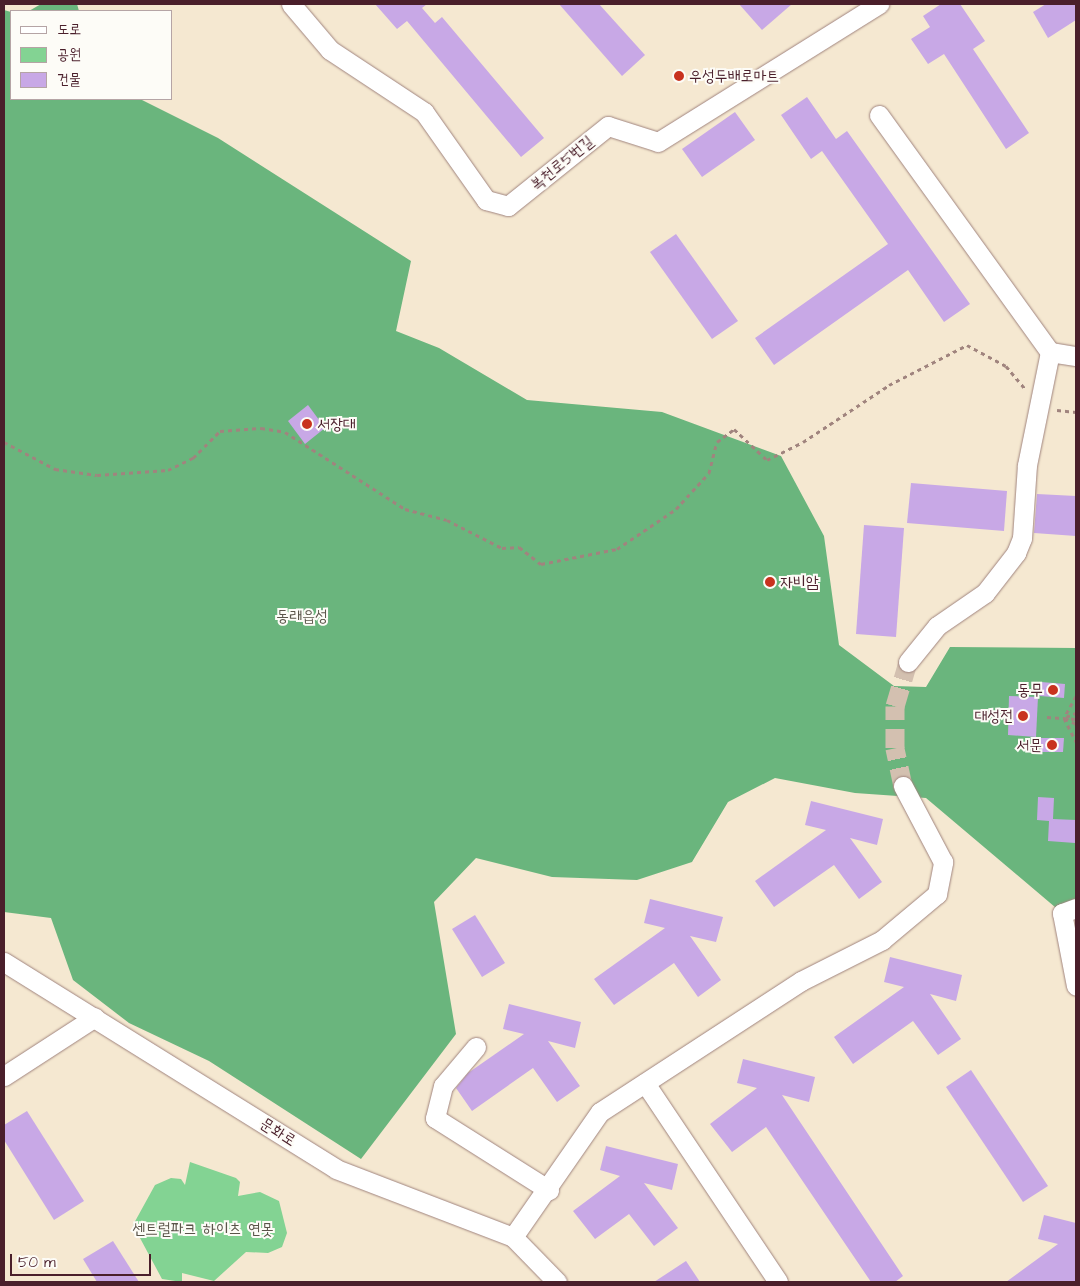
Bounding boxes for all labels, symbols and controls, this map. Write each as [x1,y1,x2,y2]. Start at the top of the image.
legend [10,10,172,100]
text: 도로 [57,19,81,40]
text: 공원 [57,44,81,65]
place label: 우성두배로마트 [689,66,779,86]
text: 건물 [57,69,81,90]
marker: 우성두배로마트 [673,70,685,82]
street label: 복천로5번길 [527,132,597,194]
place label: 서장대 [317,414,356,434]
marker: 서장대 [301,418,313,430]
place label: 자비암 [780,572,819,592]
marker: 자비암 [764,576,776,588]
park label: 동래읍성 [276,606,328,626]
place label: 동무 [1017,680,1043,700]
marker: 동무 [1047,684,1059,696]
place label: 대성전 [974,706,1013,726]
marker: 대성전 [1017,710,1029,722]
place label: 서문 [1016,735,1042,755]
marker: 서문 [1046,739,1058,751]
street label: 문화로 [257,1114,299,1150]
park label: 센트럴파크 하이츠 연못 [132,1219,274,1239]
scale bar [12,1244,154,1276]
text: 50 m [18,1252,56,1273]

